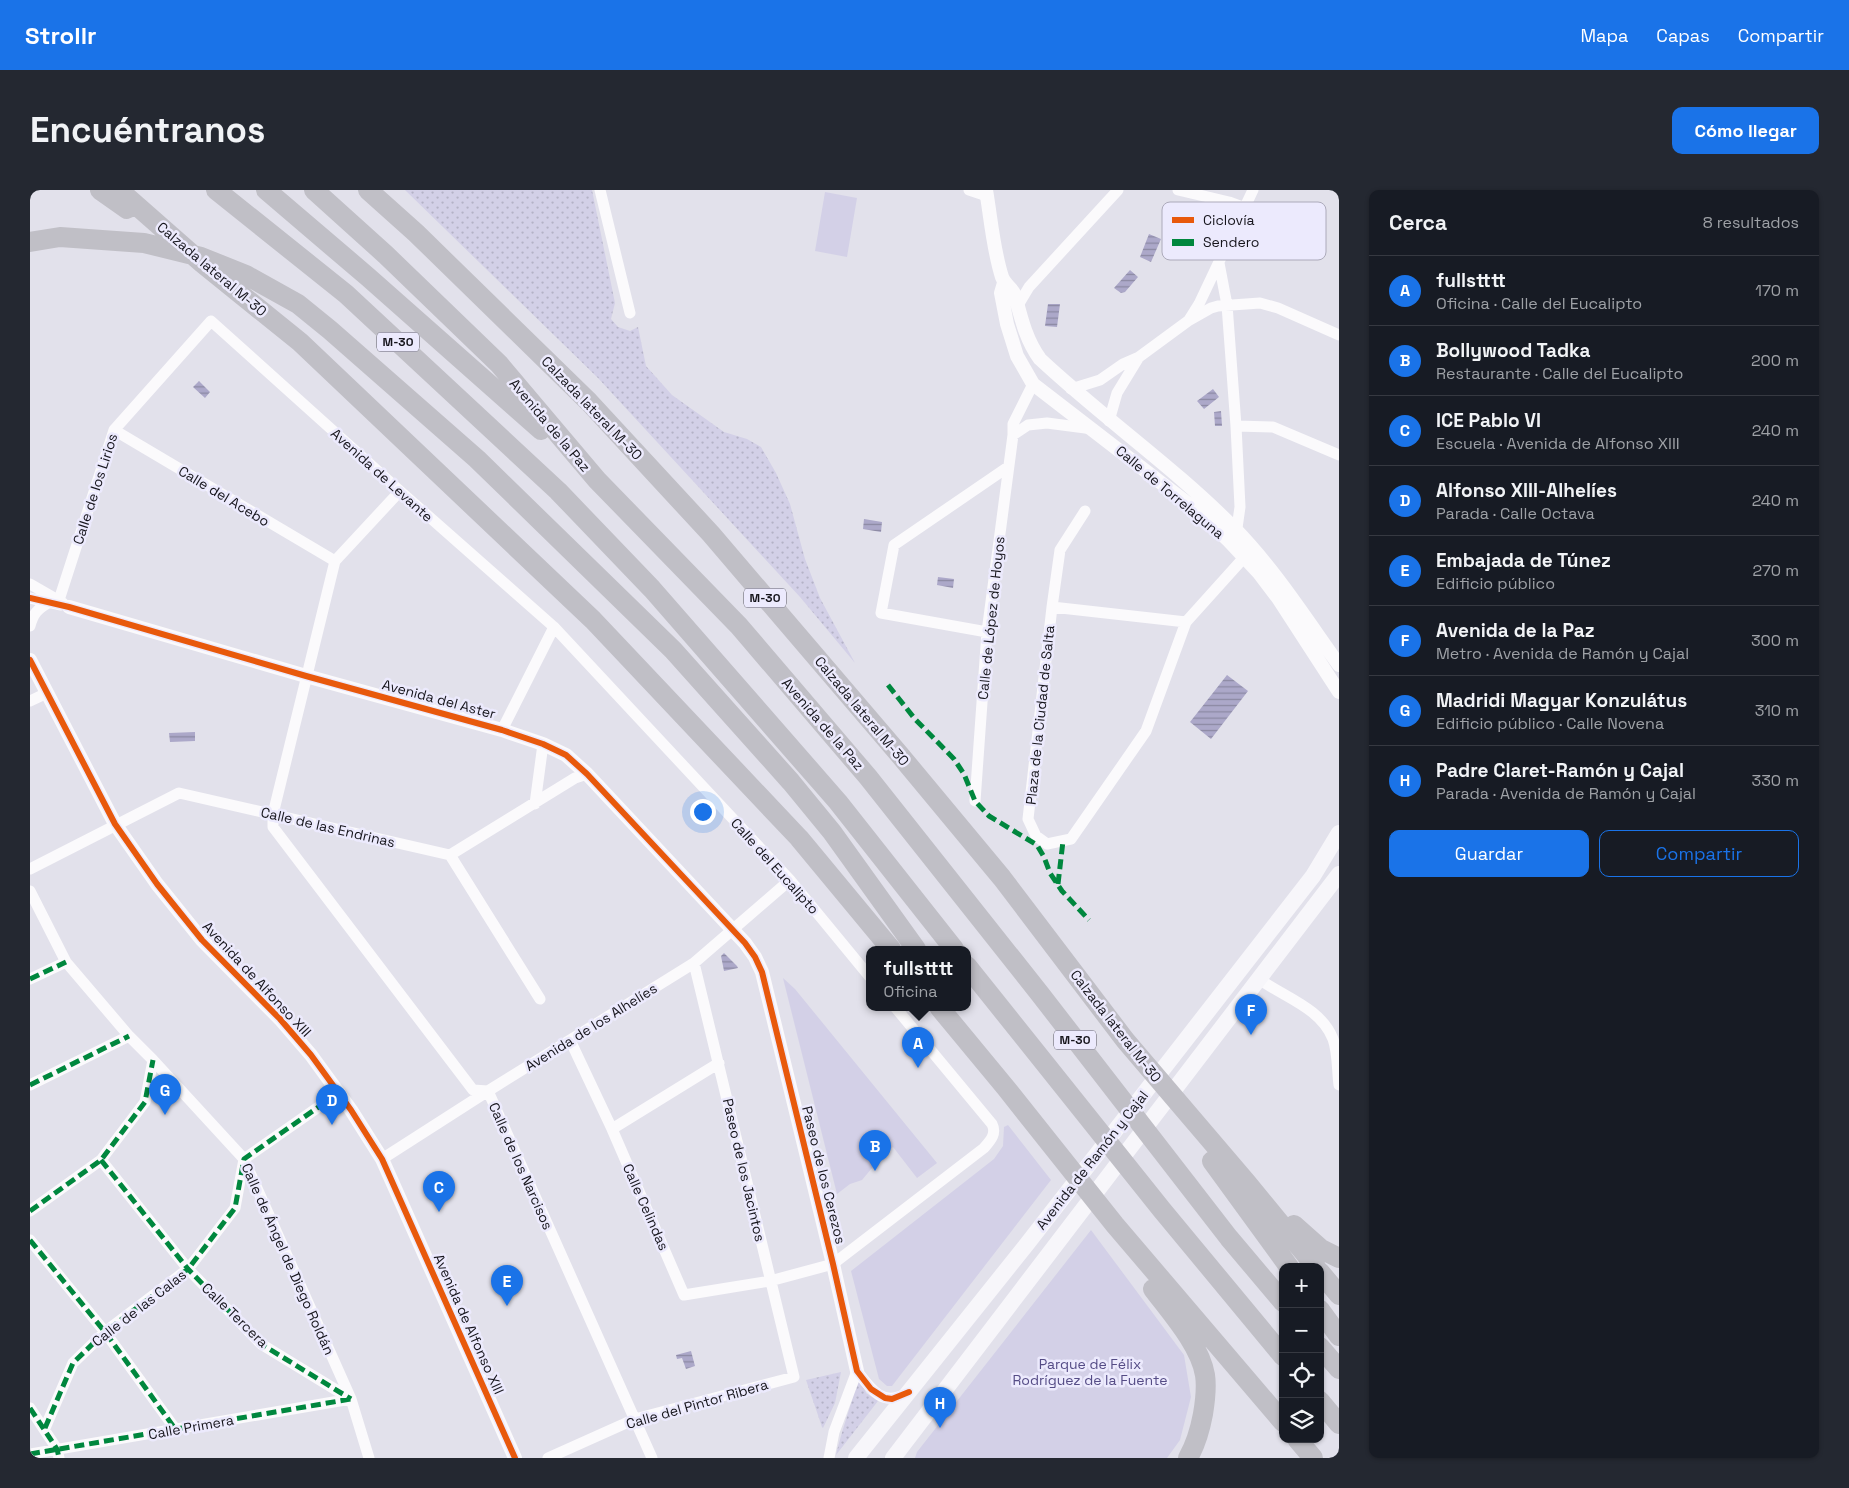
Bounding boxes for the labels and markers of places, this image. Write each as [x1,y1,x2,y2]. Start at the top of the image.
pin: F [1235,994,1267,1035]
pin: A [902,1027,934,1068]
pin: G [149,1074,181,1115]
pin: D [316,1084,348,1125]
pin: B [859,1130,891,1171]
pin: C [423,1171,455,1212]
pin: E [491,1265,523,1306]
pin: H [924,1387,956,1428]

